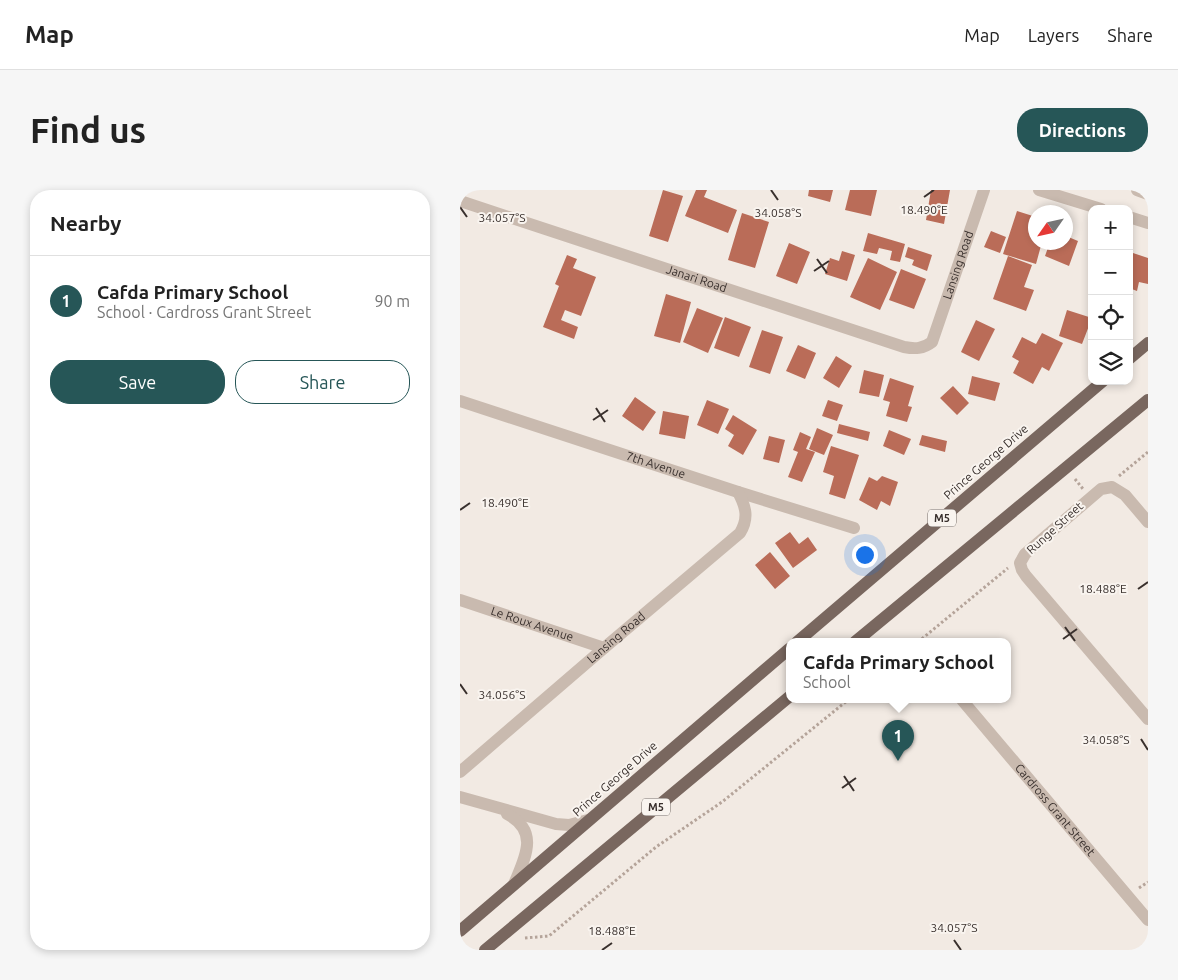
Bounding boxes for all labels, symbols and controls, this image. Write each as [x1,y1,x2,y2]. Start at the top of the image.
text: Map [25,21,74,48]
text: Map [964,25,1000,45]
text: Layers [1028,25,1079,45]
text: Share [1107,25,1153,45]
button: Directions [1017,108,1148,152]
text: Find us [30,110,146,150]
text: 18.490°E [900,203,948,216]
north arrow [1028,205,1073,250]
map controls [1088,205,1133,385]
button: + [1088,205,1133,250]
text: 34.058°S [755,206,801,219]
text: Nearby [50,211,121,235]
text: 34.057°S [479,211,525,224]
street label: Lansing Road [940,229,976,301]
button: − [1088,250,1133,295]
street label: Janari Road [665,262,729,294]
text: Cafda Primary School [97,281,288,303]
text: 1 [61,292,71,310]
text: 90 m [374,292,410,310]
button: locate [1088,295,1133,340]
text: School · Cardross Grant Street [97,303,311,321]
button: layers [1088,340,1133,385]
button: Save [50,360,225,404]
button: Share [235,360,410,404]
street label: Prince George Drive [941,422,1030,502]
street label: 7th Avenue [625,449,687,480]
text: 18.490°E [481,496,529,509]
street label: Runge Street [1024,499,1086,556]
road number: M5 [928,509,956,526]
your location [852,542,878,568]
text: 18.488°E [1079,582,1127,595]
street label: Le Roux Avenue [489,604,575,643]
street label: Lansing Road [584,609,647,665]
popup [786,638,1011,703]
text: Cafda Primary School [803,651,994,673]
text: School [803,673,851,691]
text: 34.056°S [479,688,525,701]
pin: 1 [882,720,914,761]
text: 34.058°S [1083,733,1129,746]
street label: Prince George Drive [570,739,659,819]
street label: Cardross Grant Street [1013,761,1098,859]
road number: M5 [642,798,670,816]
text: 34.057°S [931,921,977,934]
text: 18.488°E [588,924,636,937]

